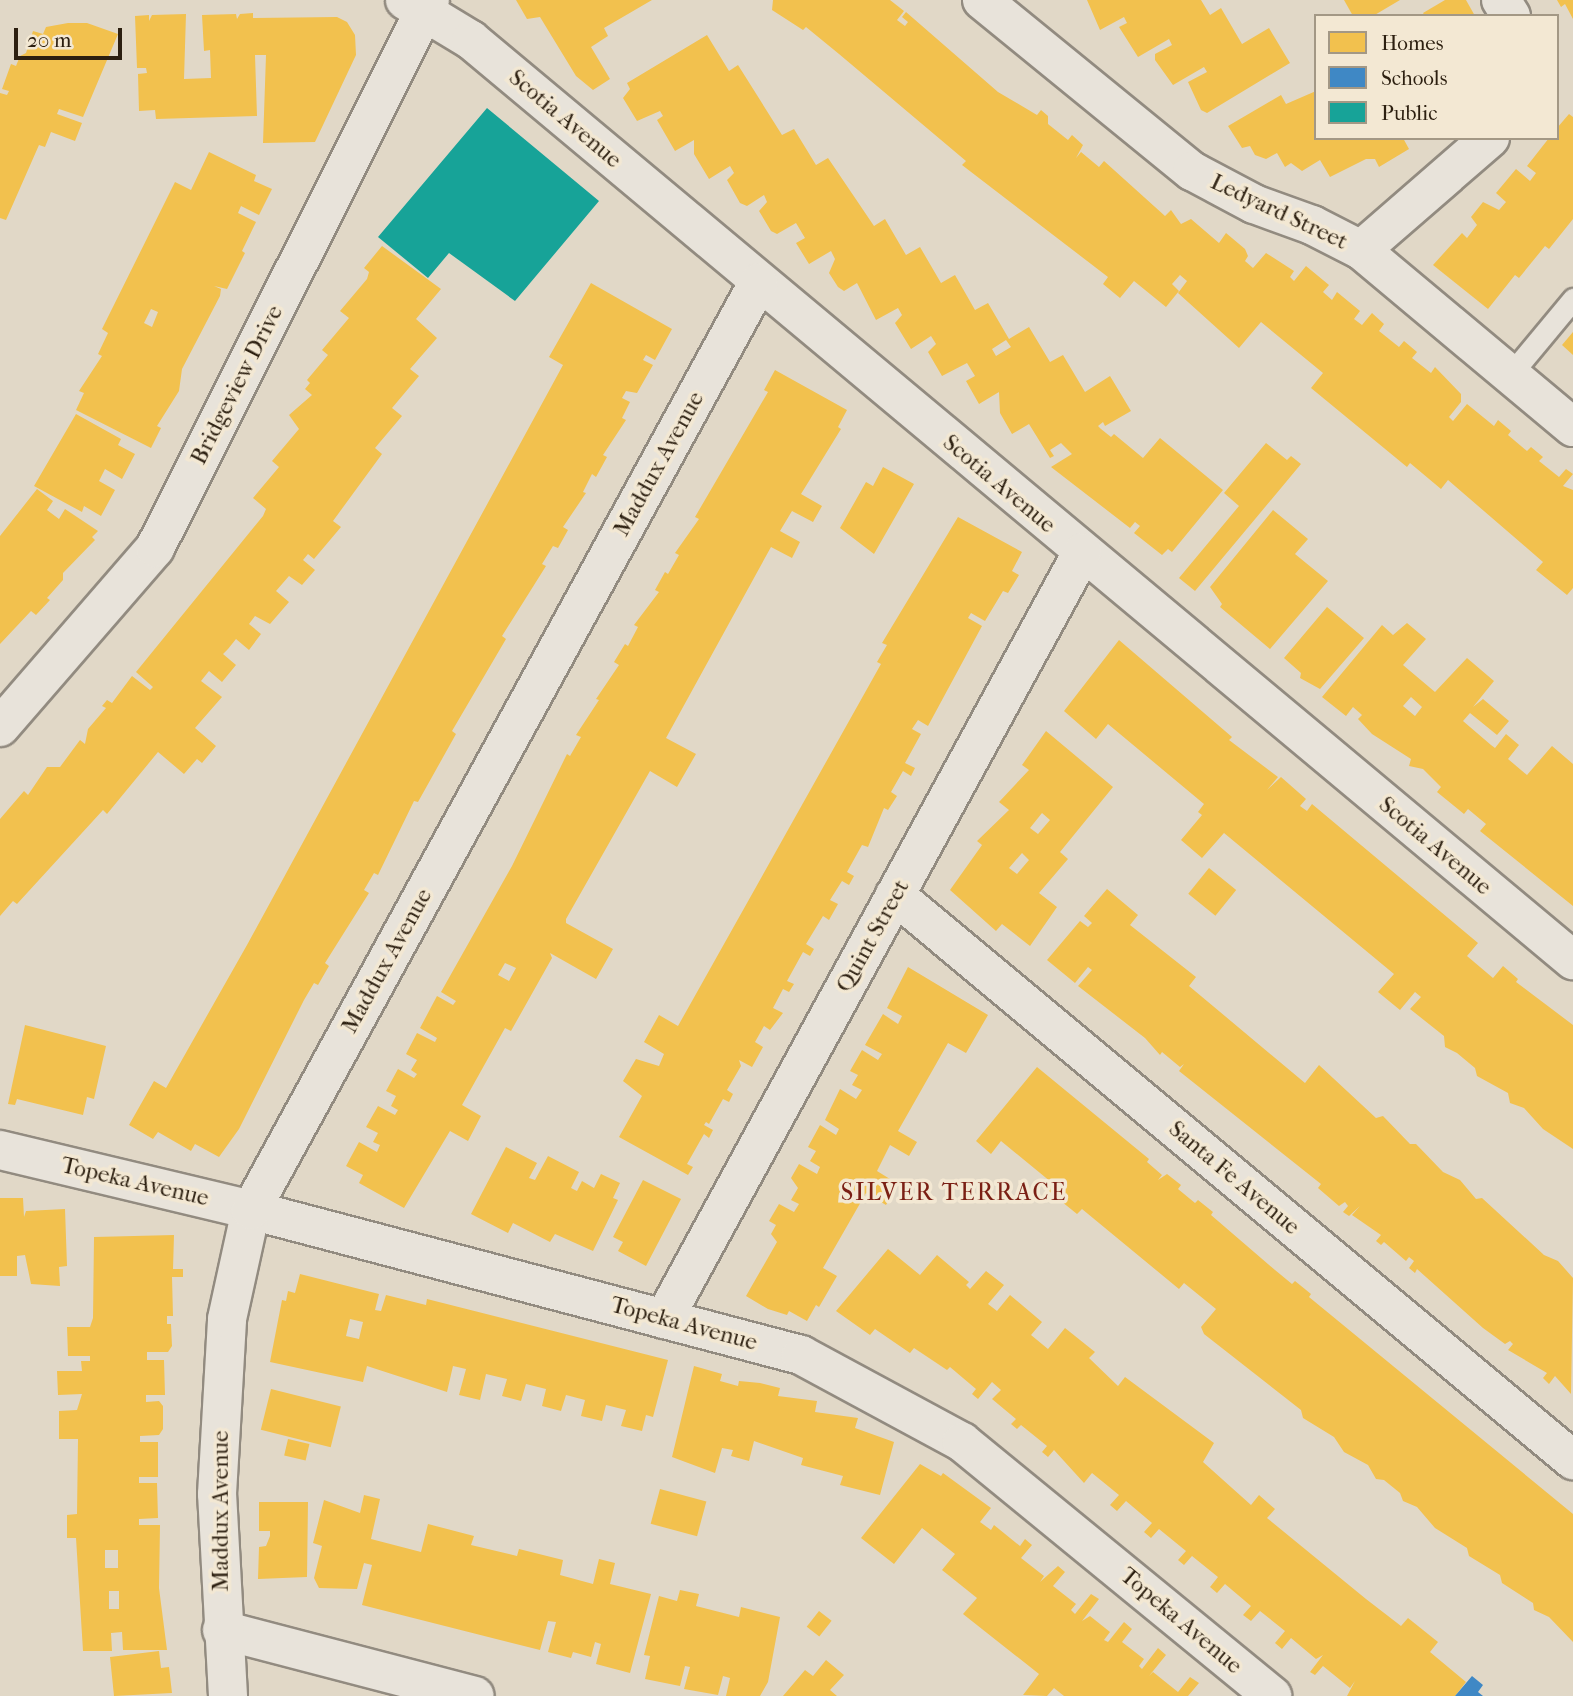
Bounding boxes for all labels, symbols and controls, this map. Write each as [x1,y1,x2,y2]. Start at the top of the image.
scale bar [18,14,126,58]
legend [1314,14,1559,140]
text: 20 m [27,28,71,52]
text: Homes [1381,31,1443,55]
street label: Scotia Avenue [503,64,627,174]
text: Schools [1381,66,1447,90]
text: Public [1381,101,1437,125]
street label: Ledyard Street [1206,168,1352,256]
street label: Bridgeview Drive [185,301,289,469]
street label: Maddux Avenue [608,387,710,541]
street label: Scotia Avenue [937,429,1061,539]
street label: Scotia Avenue [1373,791,1497,901]
street label: Quint Street [831,875,915,997]
street label: Maddux Avenue [336,884,438,1038]
street label: Santa Fe Avenue [1163,1115,1305,1241]
street label: Topeka Avenue [59,1152,211,1212]
district label: SILVER TERRACE [842,1179,1066,1207]
street label: Topeka Avenue [608,1291,760,1357]
street label: Maddux Avenue [207,1431,235,1591]
street label: Topeka Avenue [1115,1562,1247,1680]

